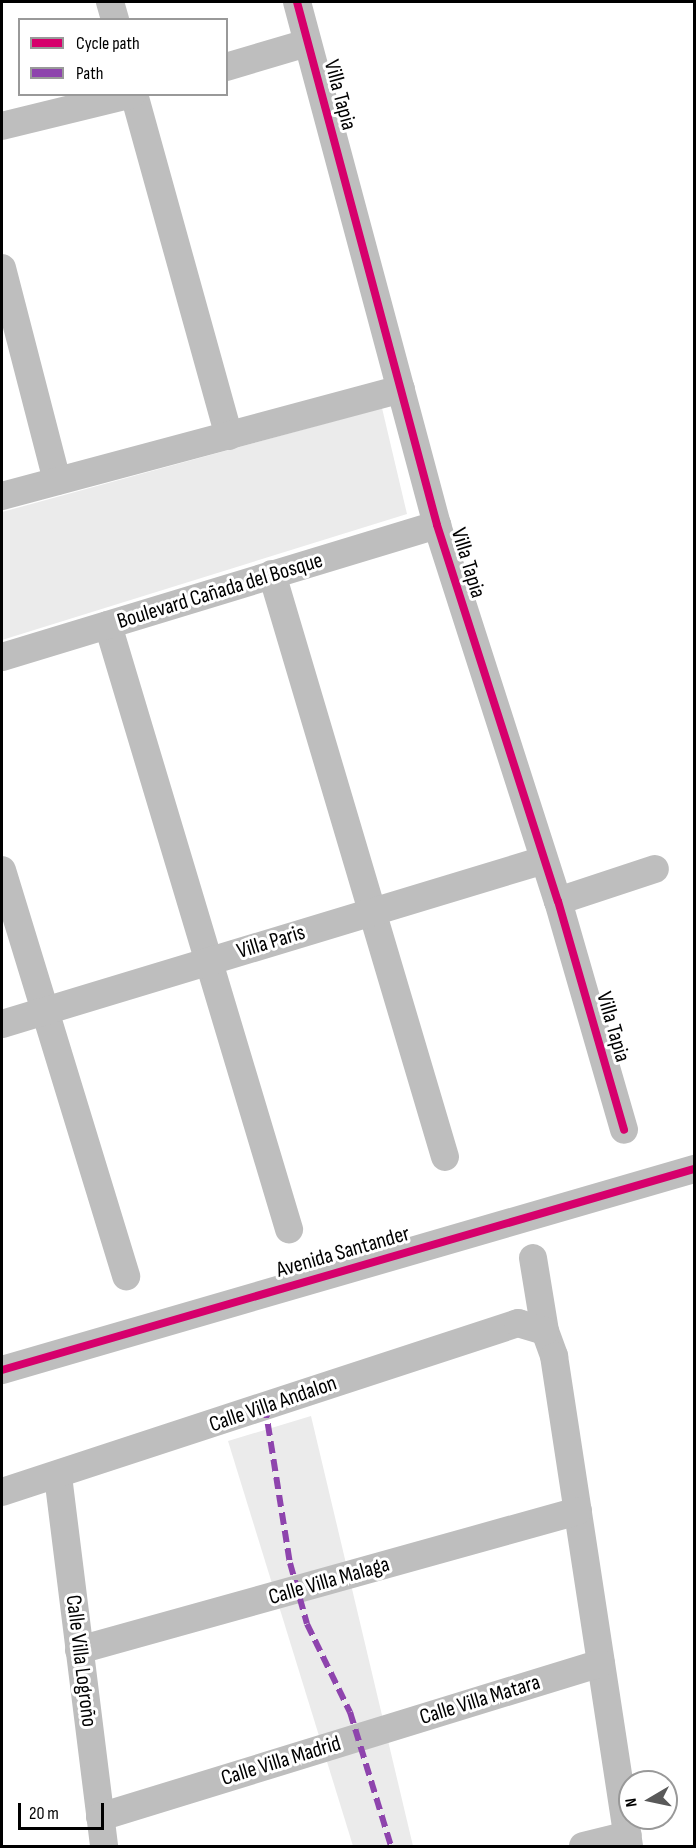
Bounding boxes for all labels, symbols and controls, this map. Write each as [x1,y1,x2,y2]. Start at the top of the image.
legend [18,18,228,96]
text: Cycle path [76,33,140,54]
street label: Villa Tapia [318,57,362,133]
text: Path [76,63,104,84]
street label: Villa Tapia [445,525,491,601]
street label: Boulevard Cañada del Bosque [114,547,326,635]
street label: Villa Paris [234,919,308,965]
street label: Villa Tapia [590,989,636,1065]
street label: Avenida Santander [273,1220,413,1284]
street label: Calle Villa Andalon [206,1370,340,1438]
street label: Calle Villa Malaga [266,1551,392,1611]
street label: Calle Villa Logroño [60,1593,102,1729]
street label: Calle Villa Matara [417,1669,543,1731]
street label: Calle Villa Madrid [218,1730,344,1792]
north arrow [618,1770,678,1830]
scale bar [21,1791,106,1829]
text: N [622,1797,642,1808]
text: 20 m [29,1803,59,1824]

